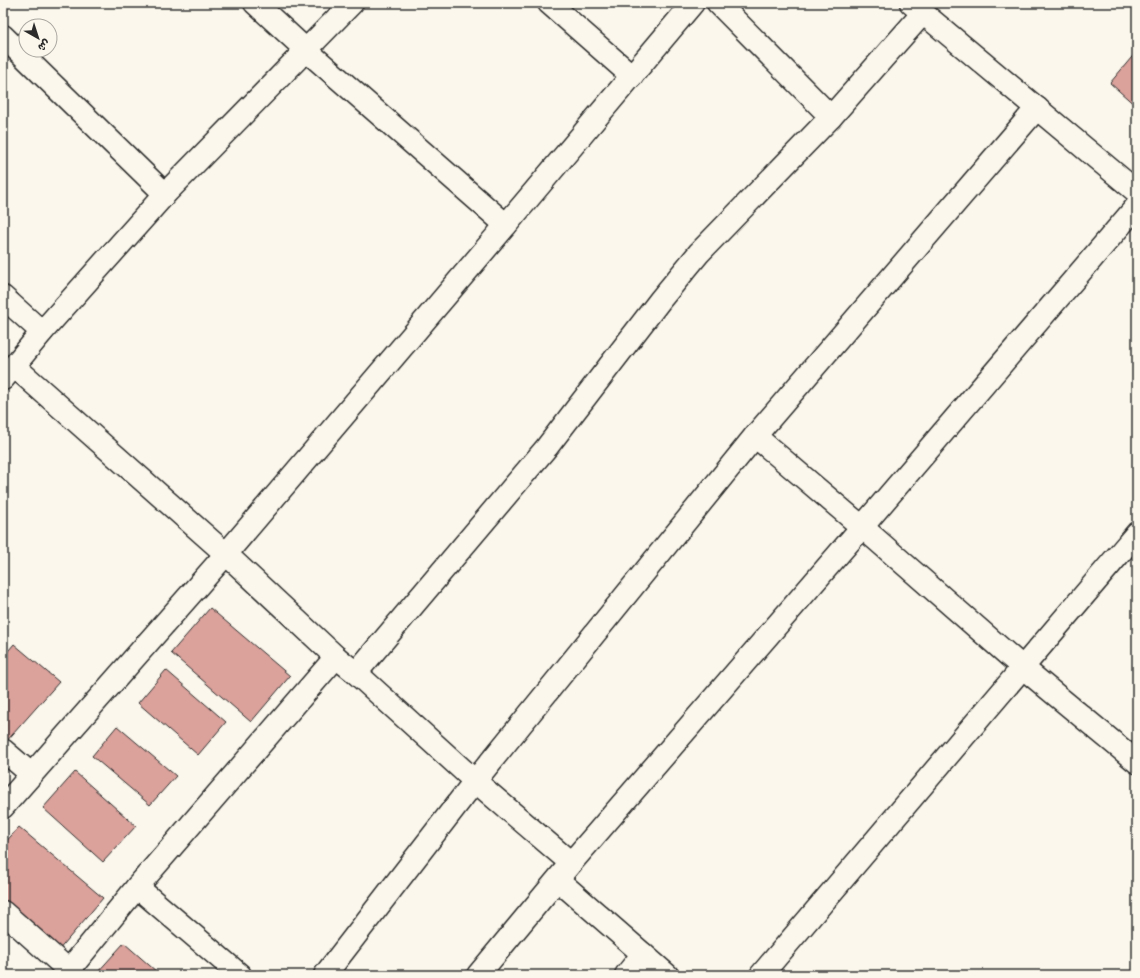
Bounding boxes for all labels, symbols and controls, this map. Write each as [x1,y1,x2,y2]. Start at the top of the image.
north arrow [18,18,58,58]
text: ش [34,35,53,55]

